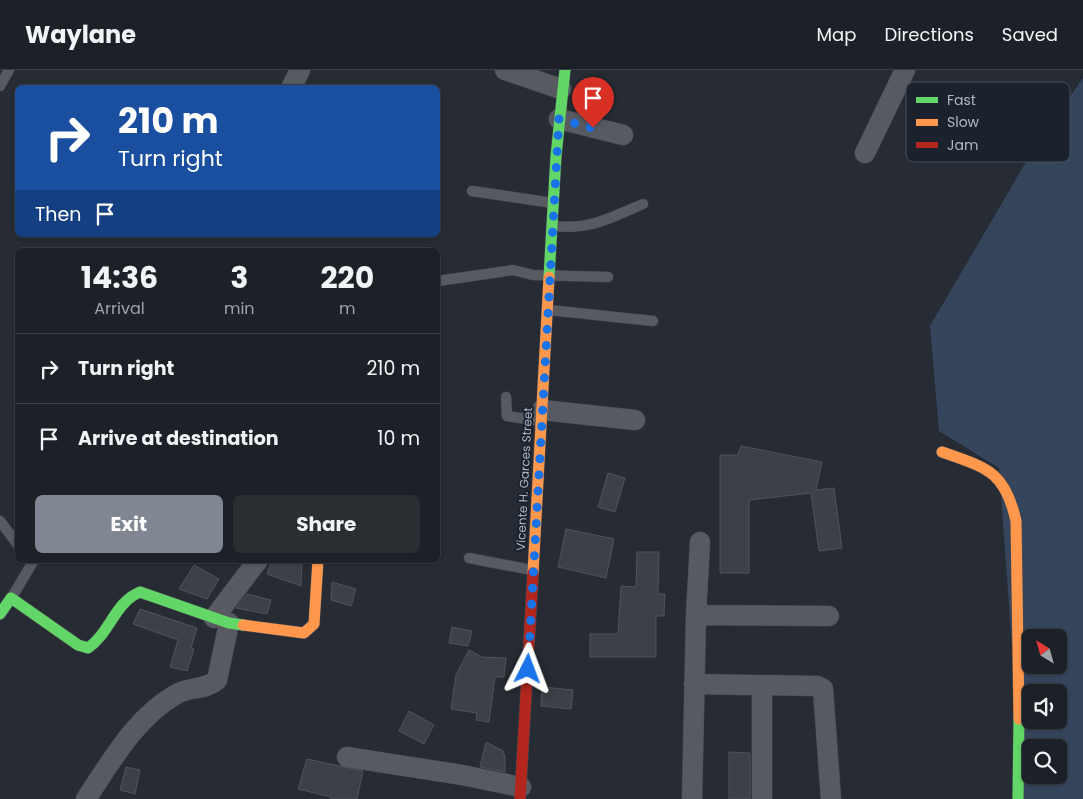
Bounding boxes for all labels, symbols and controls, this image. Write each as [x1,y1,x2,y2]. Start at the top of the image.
text: Waylane [25,18,136,51]
text: Map [817,22,856,47]
text: Directions [884,22,974,47]
text: Saved [1002,22,1058,47]
pin [572,77,614,128]
legend [906,82,1070,162]
icon: arrive [579,84,607,112]
text: Fast [947,90,976,110]
text: 210 m [118,96,218,145]
icon: right [35,105,100,170]
text: Slow [947,112,980,132]
text: Jam [947,135,978,155]
text: Turn right [118,143,223,174]
icon: arrive [91,200,119,228]
text: Then [35,201,81,228]
text: 14:36 [81,256,158,299]
text: 3 [230,256,248,299]
text: 220 [320,256,374,299]
text: Arrival [94,297,145,320]
text: min [224,297,255,320]
text: m [339,297,356,320]
icon: right [35,355,63,383]
text: Turn right [78,355,174,382]
text: 210 m [366,355,420,382]
street label: Vicente H. Garces Street [512,407,536,551]
icon: arrive [35,425,63,453]
text: Arrive at destination [78,425,279,452]
text: 10 m [377,425,420,452]
button: Exit [35,495,223,553]
button: Share [233,495,420,553]
north arrow [1022,629,1068,674]
map controls [1022,629,1067,784]
position arrow [501,642,553,694]
button: sound [1022,684,1067,729]
button: search [1022,739,1067,784]

